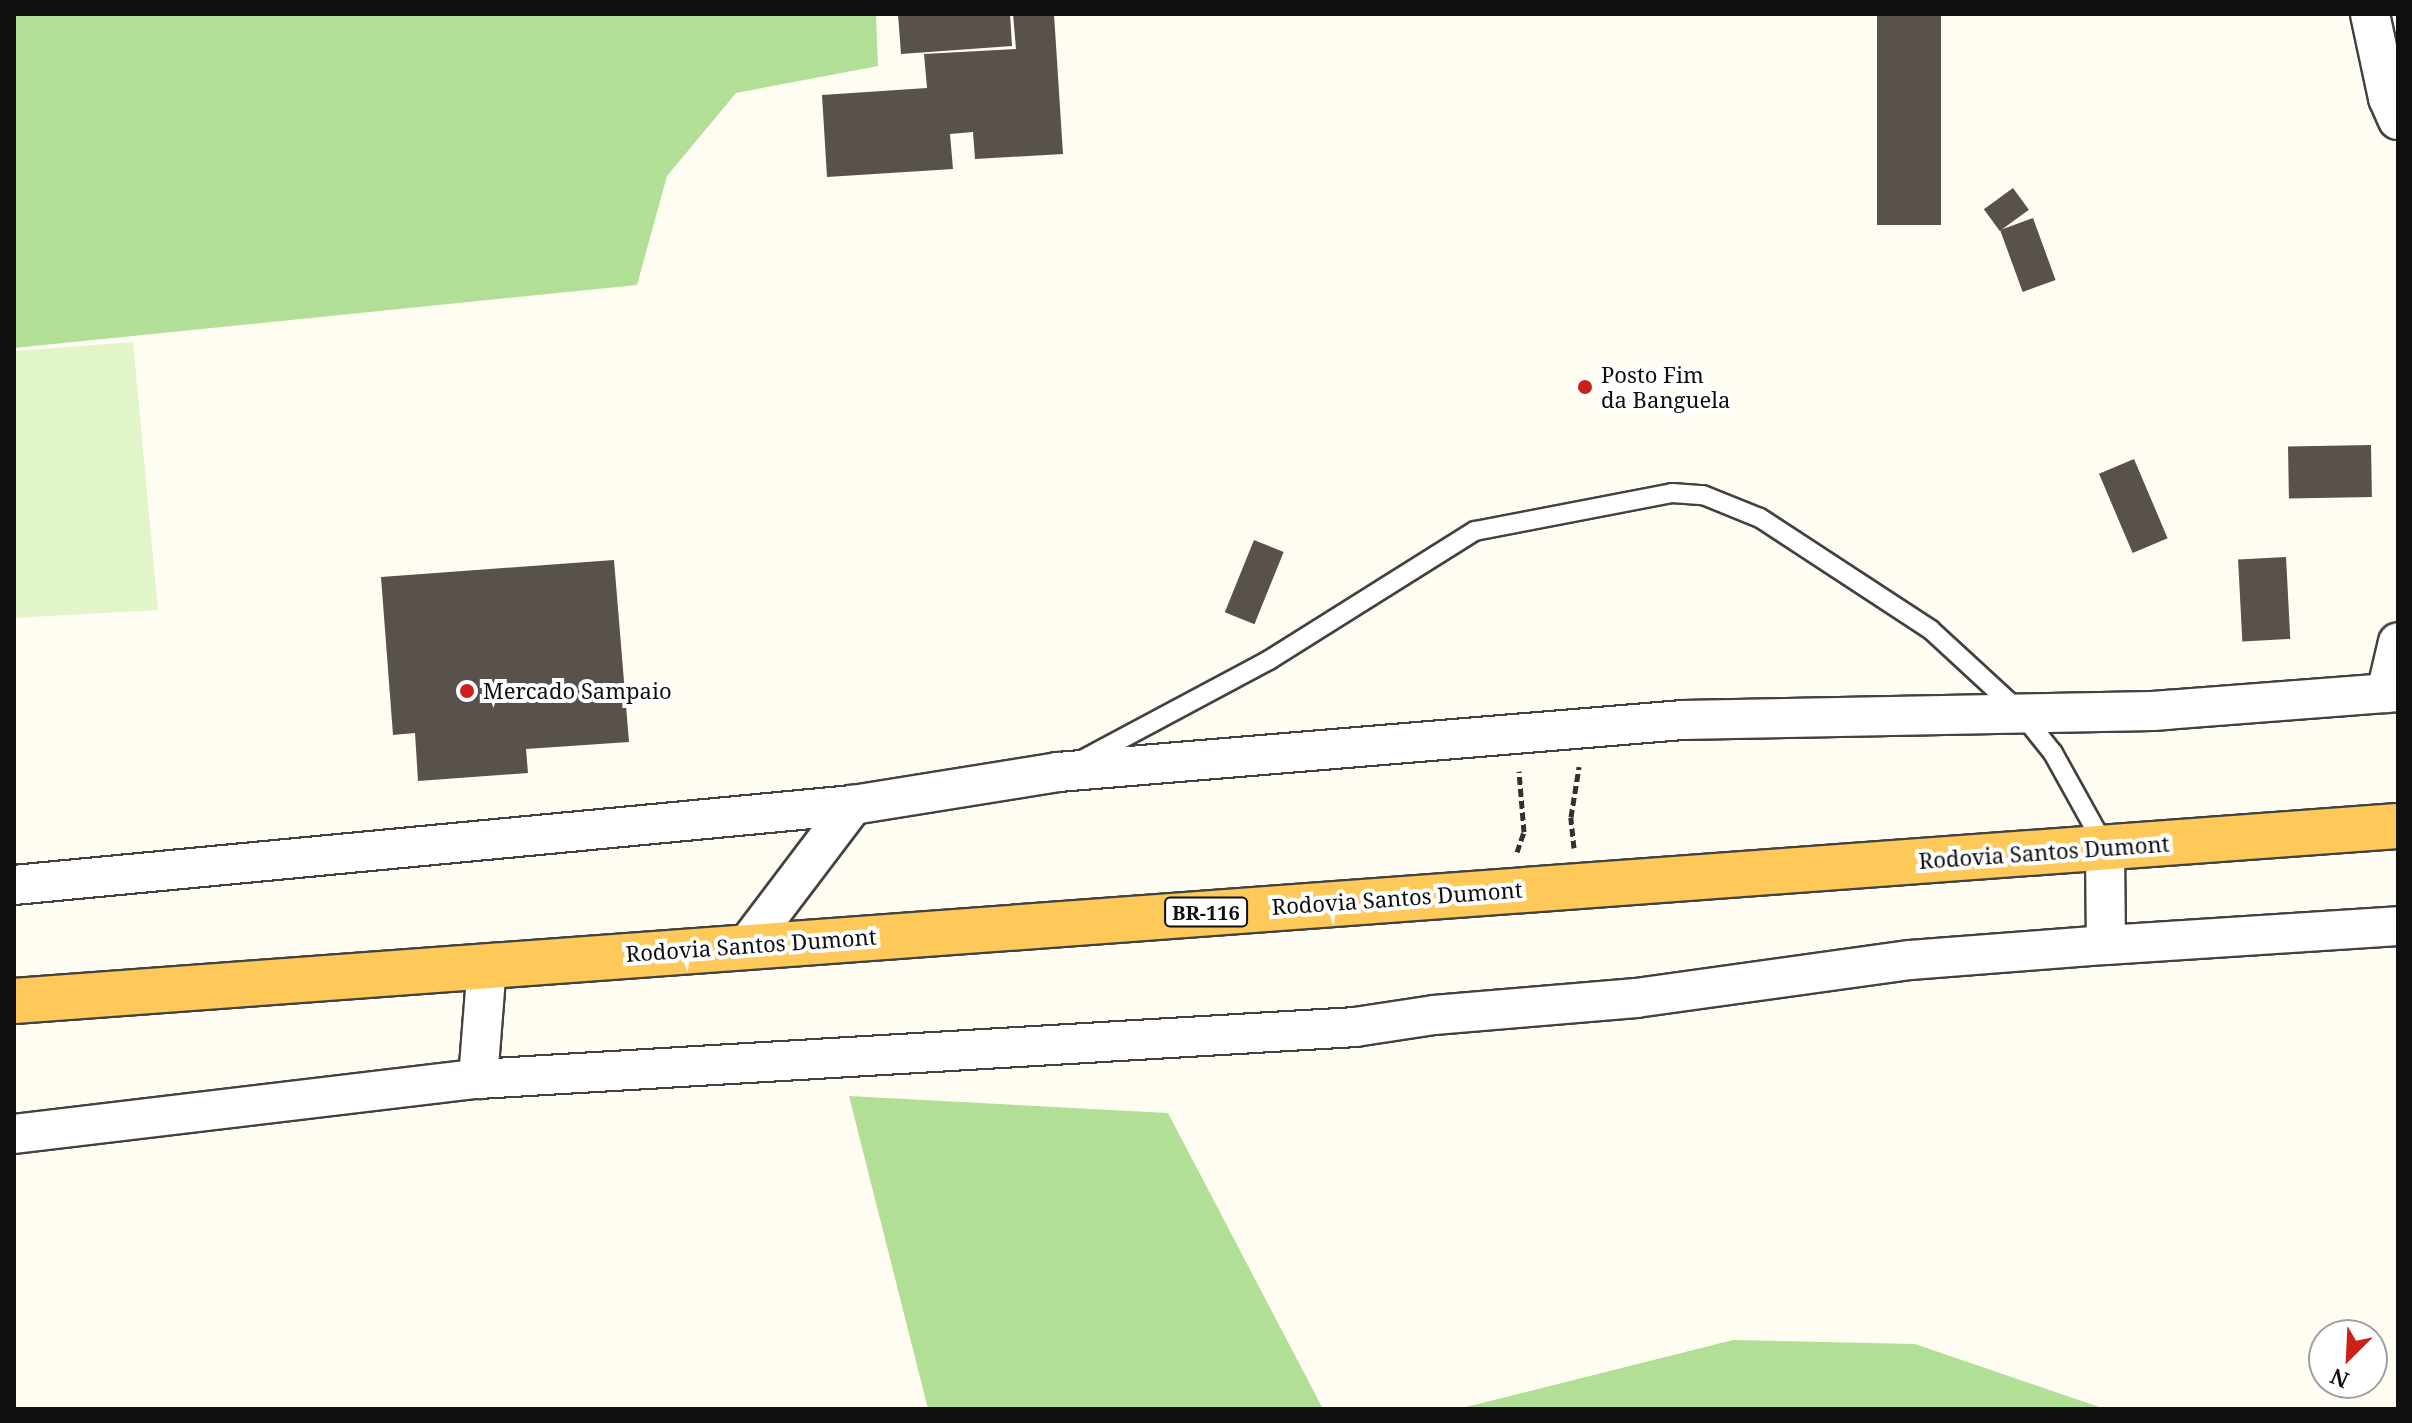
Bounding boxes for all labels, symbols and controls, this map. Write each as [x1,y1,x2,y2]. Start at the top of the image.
place label: Posto Fim da Banguela [1601,361,1730,412]
marker: Posto Fim da Banguela [1576,378,1594,396]
place label: Mercado Sampaio [483,678,672,704]
marker: Mercado Sampaio [458,682,476,700]
street label: Rodovia Santos Dumont [1918,830,2170,874]
street label: Rodovia Santos Dumont [1271,876,1523,920]
road number: BR-116 [1164,896,1248,928]
street label: Rodovia Santos Dumont [625,923,877,967]
north arrow [2308,1319,2388,1399]
text: N [2325,1362,2353,1396]

